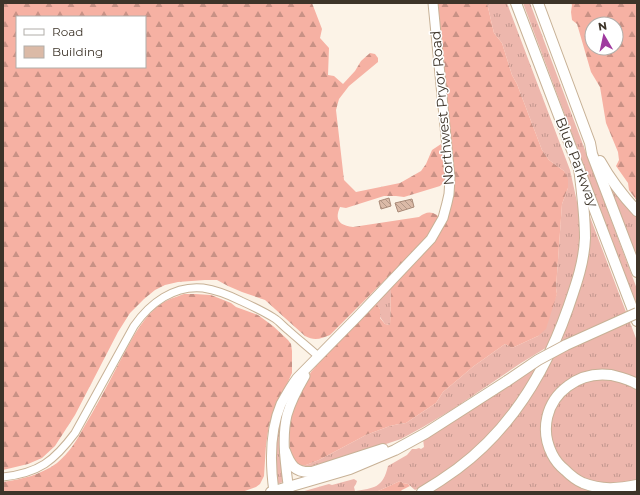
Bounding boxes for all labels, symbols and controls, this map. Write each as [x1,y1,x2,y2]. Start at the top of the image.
legend [16,16,146,68]
north arrow [584,16,624,56]
text: N [597,19,608,34]
text: Road [52,24,83,39]
street label: Northwest Pryor Road [426,30,458,186]
text: Building [52,44,103,59]
street label: Blue Parkway [552,114,603,210]

